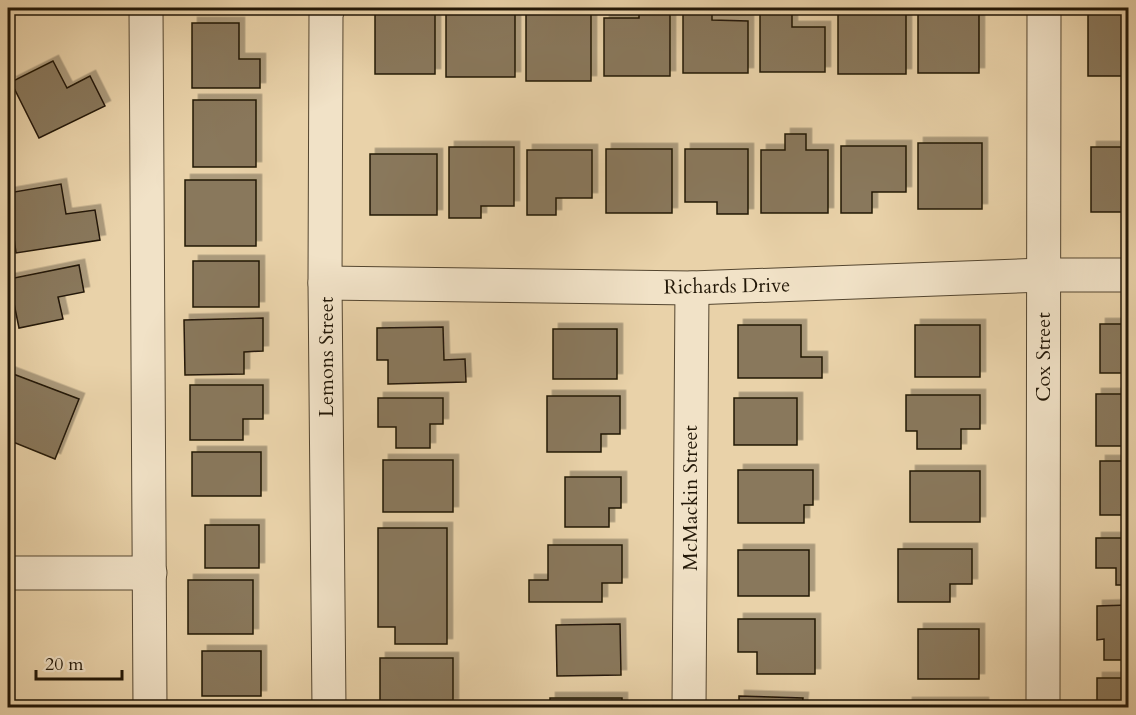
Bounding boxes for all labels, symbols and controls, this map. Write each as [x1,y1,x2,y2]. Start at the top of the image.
street label: Richards Drive [663,271,791,301]
street label: Lemons Street [313,296,340,417]
street label: Cox Street [1030,312,1057,402]
street label: McMackin Street [677,424,704,571]
scale bar [36,643,122,681]
text: 20 m [45,652,84,677]

